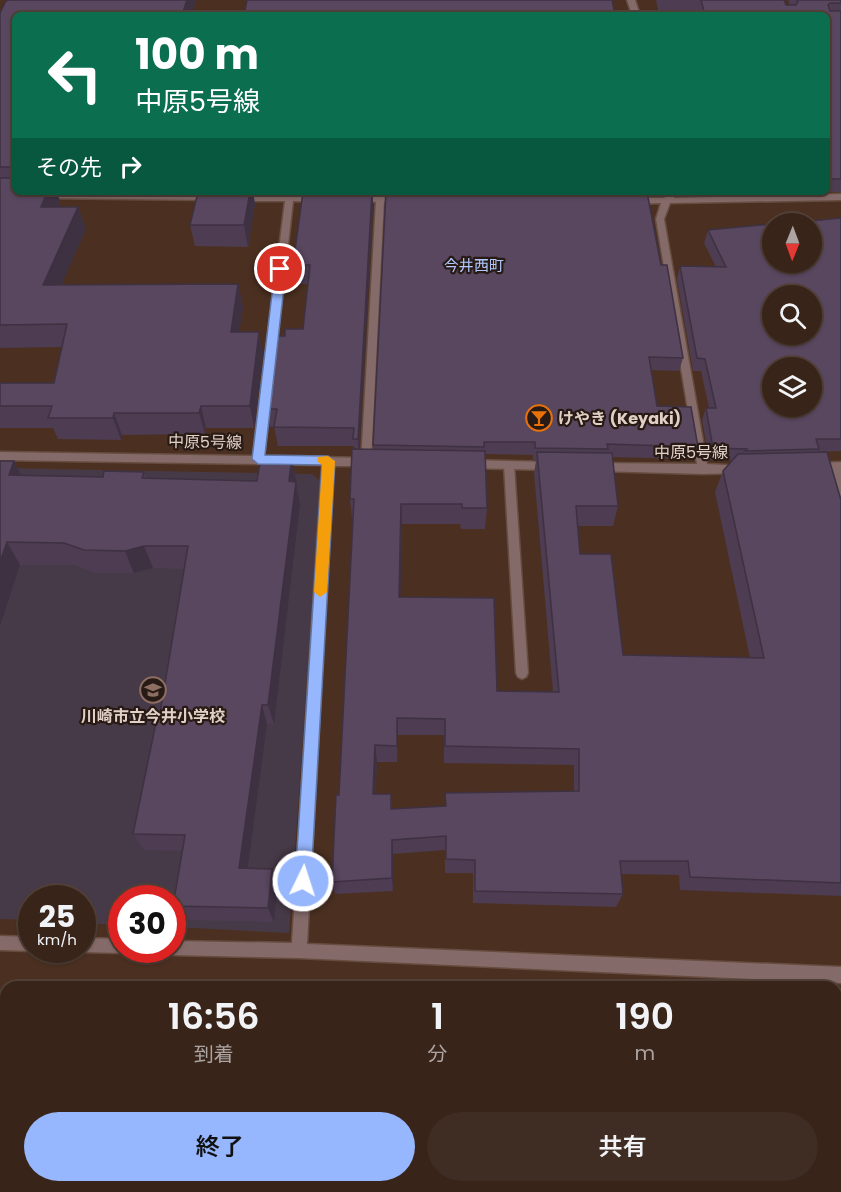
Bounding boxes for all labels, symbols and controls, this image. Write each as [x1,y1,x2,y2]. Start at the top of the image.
text: 100 m [135,25,259,84]
icon: left [36,36,114,114]
text: 中原5号線 [135,83,260,120]
icon: right [114,150,147,183]
text: その先 [36,152,102,183]
north arrow [762,213,822,273]
map controls [762,213,822,417]
pin [254,243,305,294]
icon: arrive [263,252,296,285]
district label: 今井西町 [444,255,504,276]
button: search [762,285,822,345]
button: layers [762,357,822,417]
bar icon: けやき (Keyaki) [524,403,554,433]
place label: けやき (Keyaki) [558,407,681,430]
street label: 中原5号線 [168,430,242,454]
street label: 中原5号線 [654,441,728,464]
school or university icon: 川崎市立今井小学校 [138,675,168,705]
place label: 川崎市立今井小学校 [81,705,225,728]
position arrow [271,849,335,913]
speed limit sign: 30 [108,885,186,963]
text: 25 [39,895,75,938]
text: km/h [37,929,77,950]
text: 16:56 [168,991,260,1042]
text: 1 [431,991,444,1042]
text: 190 [615,991,674,1042]
text: m [634,1039,655,1067]
text: 到着 [194,1040,234,1068]
text: 分 [427,1040,447,1068]
button: 終了 [24,1112,415,1181]
button: 共有 [427,1112,818,1181]

